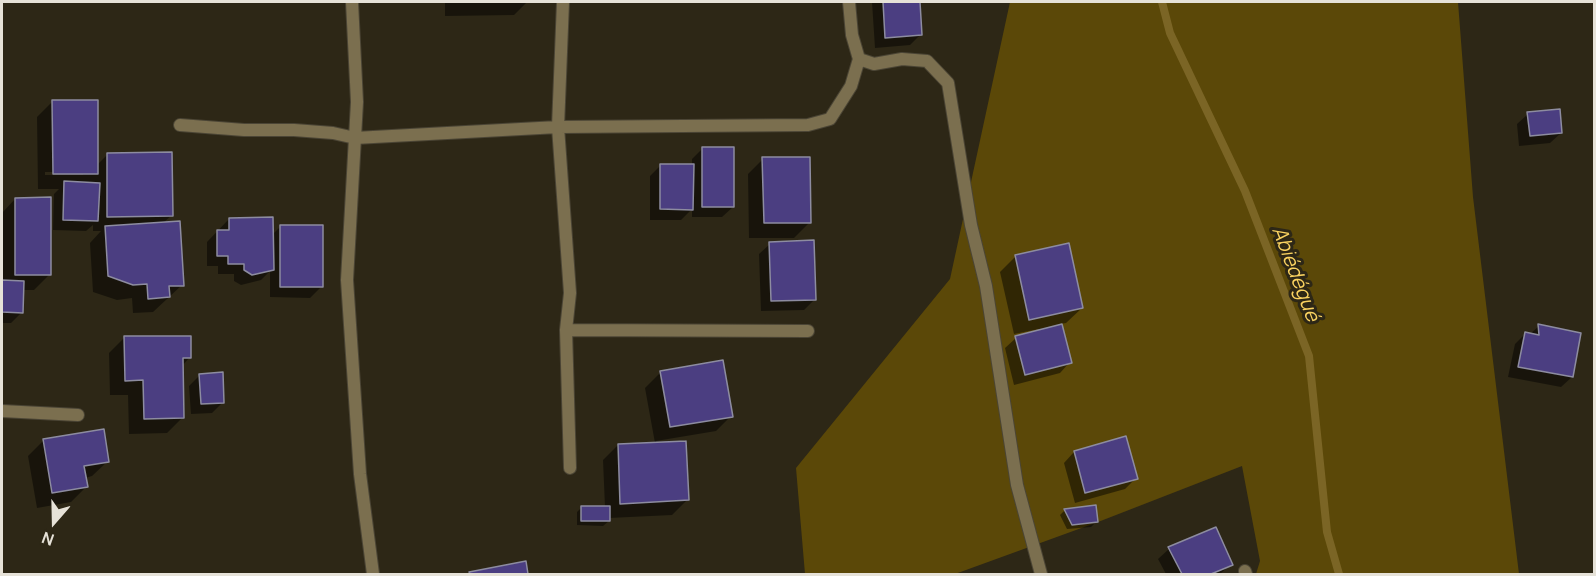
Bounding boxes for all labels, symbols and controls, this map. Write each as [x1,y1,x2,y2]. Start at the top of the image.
water label: Abiédégué [1266,223,1324,325]
north arrow [24,492,84,552]
text: N [39,527,57,551]

